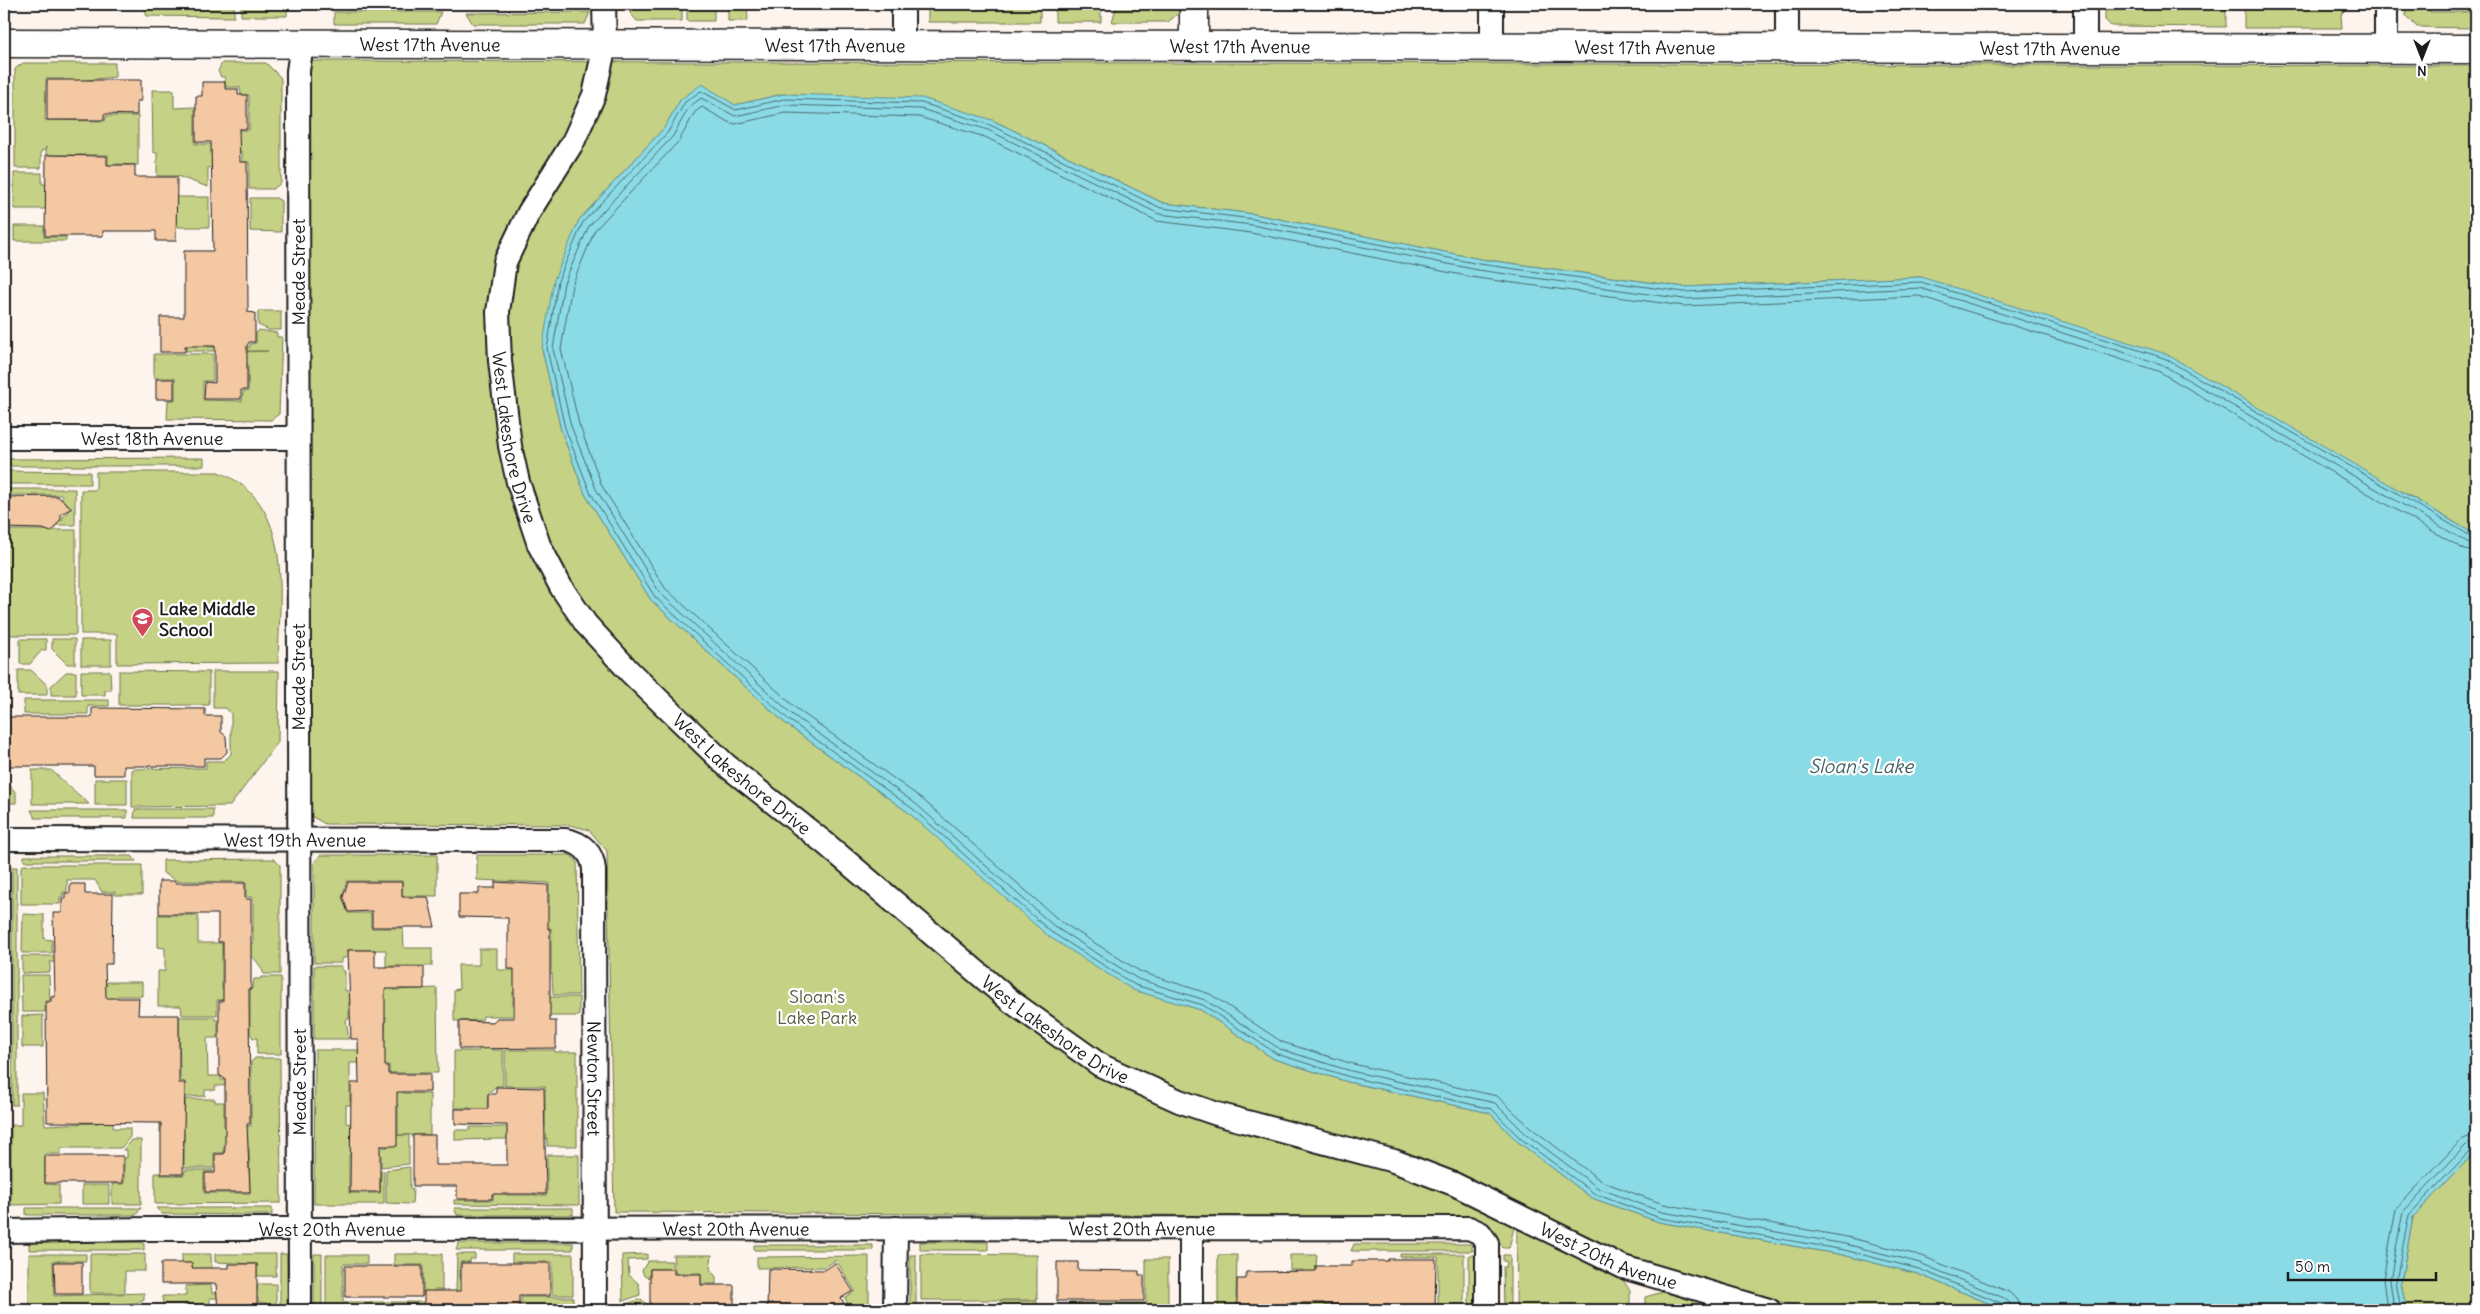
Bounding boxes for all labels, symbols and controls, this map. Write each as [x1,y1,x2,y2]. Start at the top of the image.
street label: West 17th Avenue [359,32,501,56]
north arrow [2398,32,2448,82]
street label: West 17th Avenue [764,33,906,57]
street label: West 17th Avenue [1169,34,1311,58]
street label: West 17th Avenue [1574,35,1716,59]
street label: West 17th Avenue [1979,36,2121,60]
text: N [2417,62,2427,80]
street label: Meade Street [287,219,310,325]
street label: West Lakeshore Drive [488,351,542,526]
street label: West 18th Avenue [81,427,223,450]
place label: Lake Middle School [159,597,256,641]
school or university icon: Lake Middle School [131,606,155,637]
street label: Meade Street [287,624,310,730]
street label: West Lakeshore Drive [668,708,816,839]
water label: Sloan's Lake [1809,754,1915,778]
street label: West 19th Avenue [224,828,366,851]
street label: West Lakeshore Drive [977,970,1133,1088]
park label: Sloan's Lake Park [777,985,857,1029]
street label: Newton Street [583,1021,606,1136]
street label: Meade Street [288,1029,311,1135]
street label: West 20th Avenue [259,1217,405,1240]
street label: West 20th Avenue [663,1217,809,1240]
street label: West 20th Avenue [1069,1217,1215,1240]
street label: West 20th Avenue [1536,1217,1680,1294]
scale bar [2288,1249,2435,1281]
text: 50 m [2295,1257,2330,1276]

